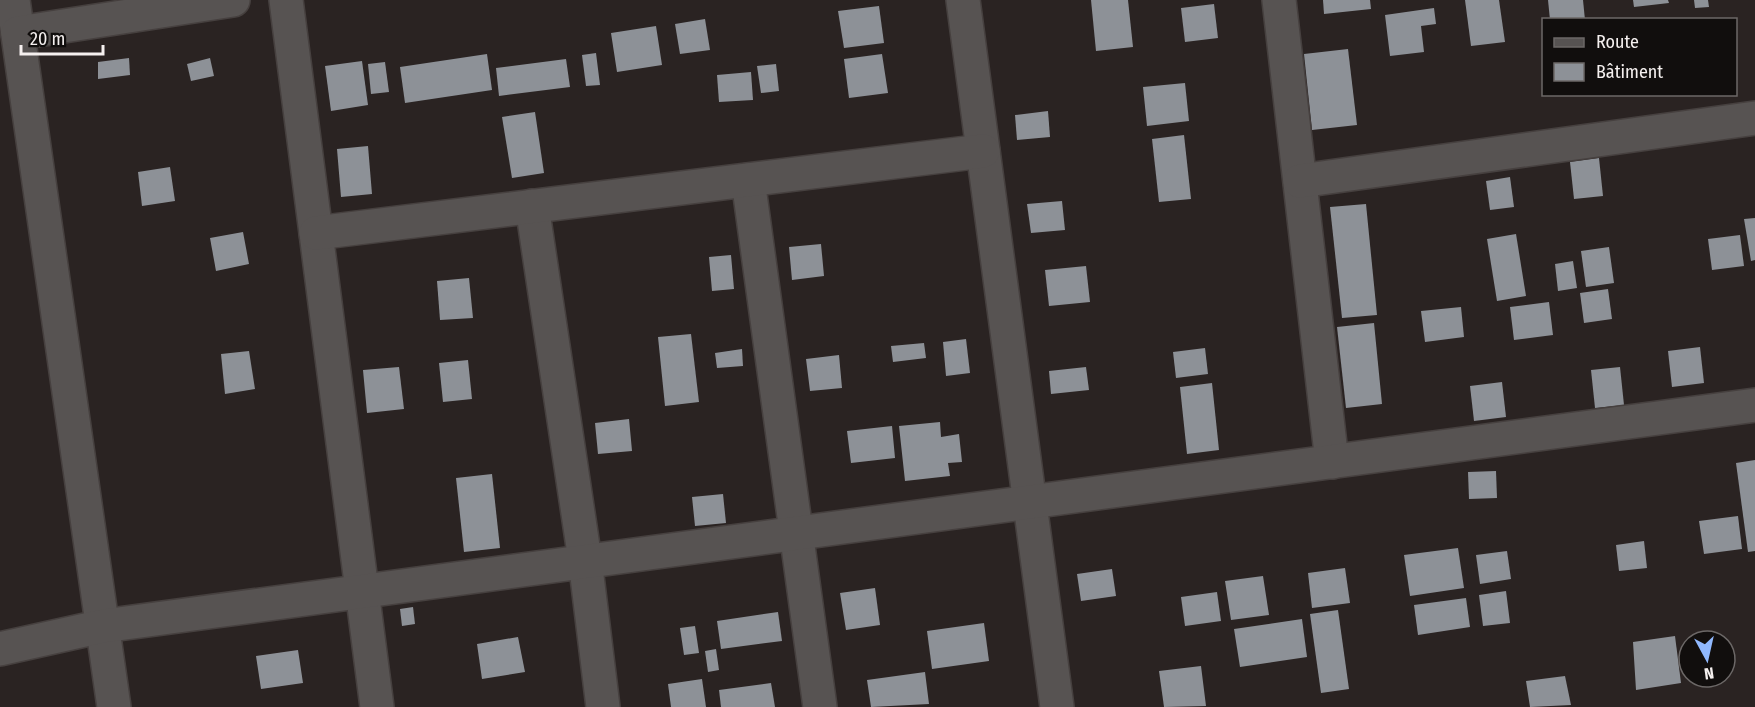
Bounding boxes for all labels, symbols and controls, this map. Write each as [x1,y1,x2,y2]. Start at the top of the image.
scale bar [21,18,104,56]
legend [1542,18,1737,96]
text: 20 m [30,28,65,50]
text: Route [1596,31,1639,53]
text: Bâtiment [1596,61,1663,83]
north arrow [1677,629,1737,689]
text: N [1703,663,1715,683]

